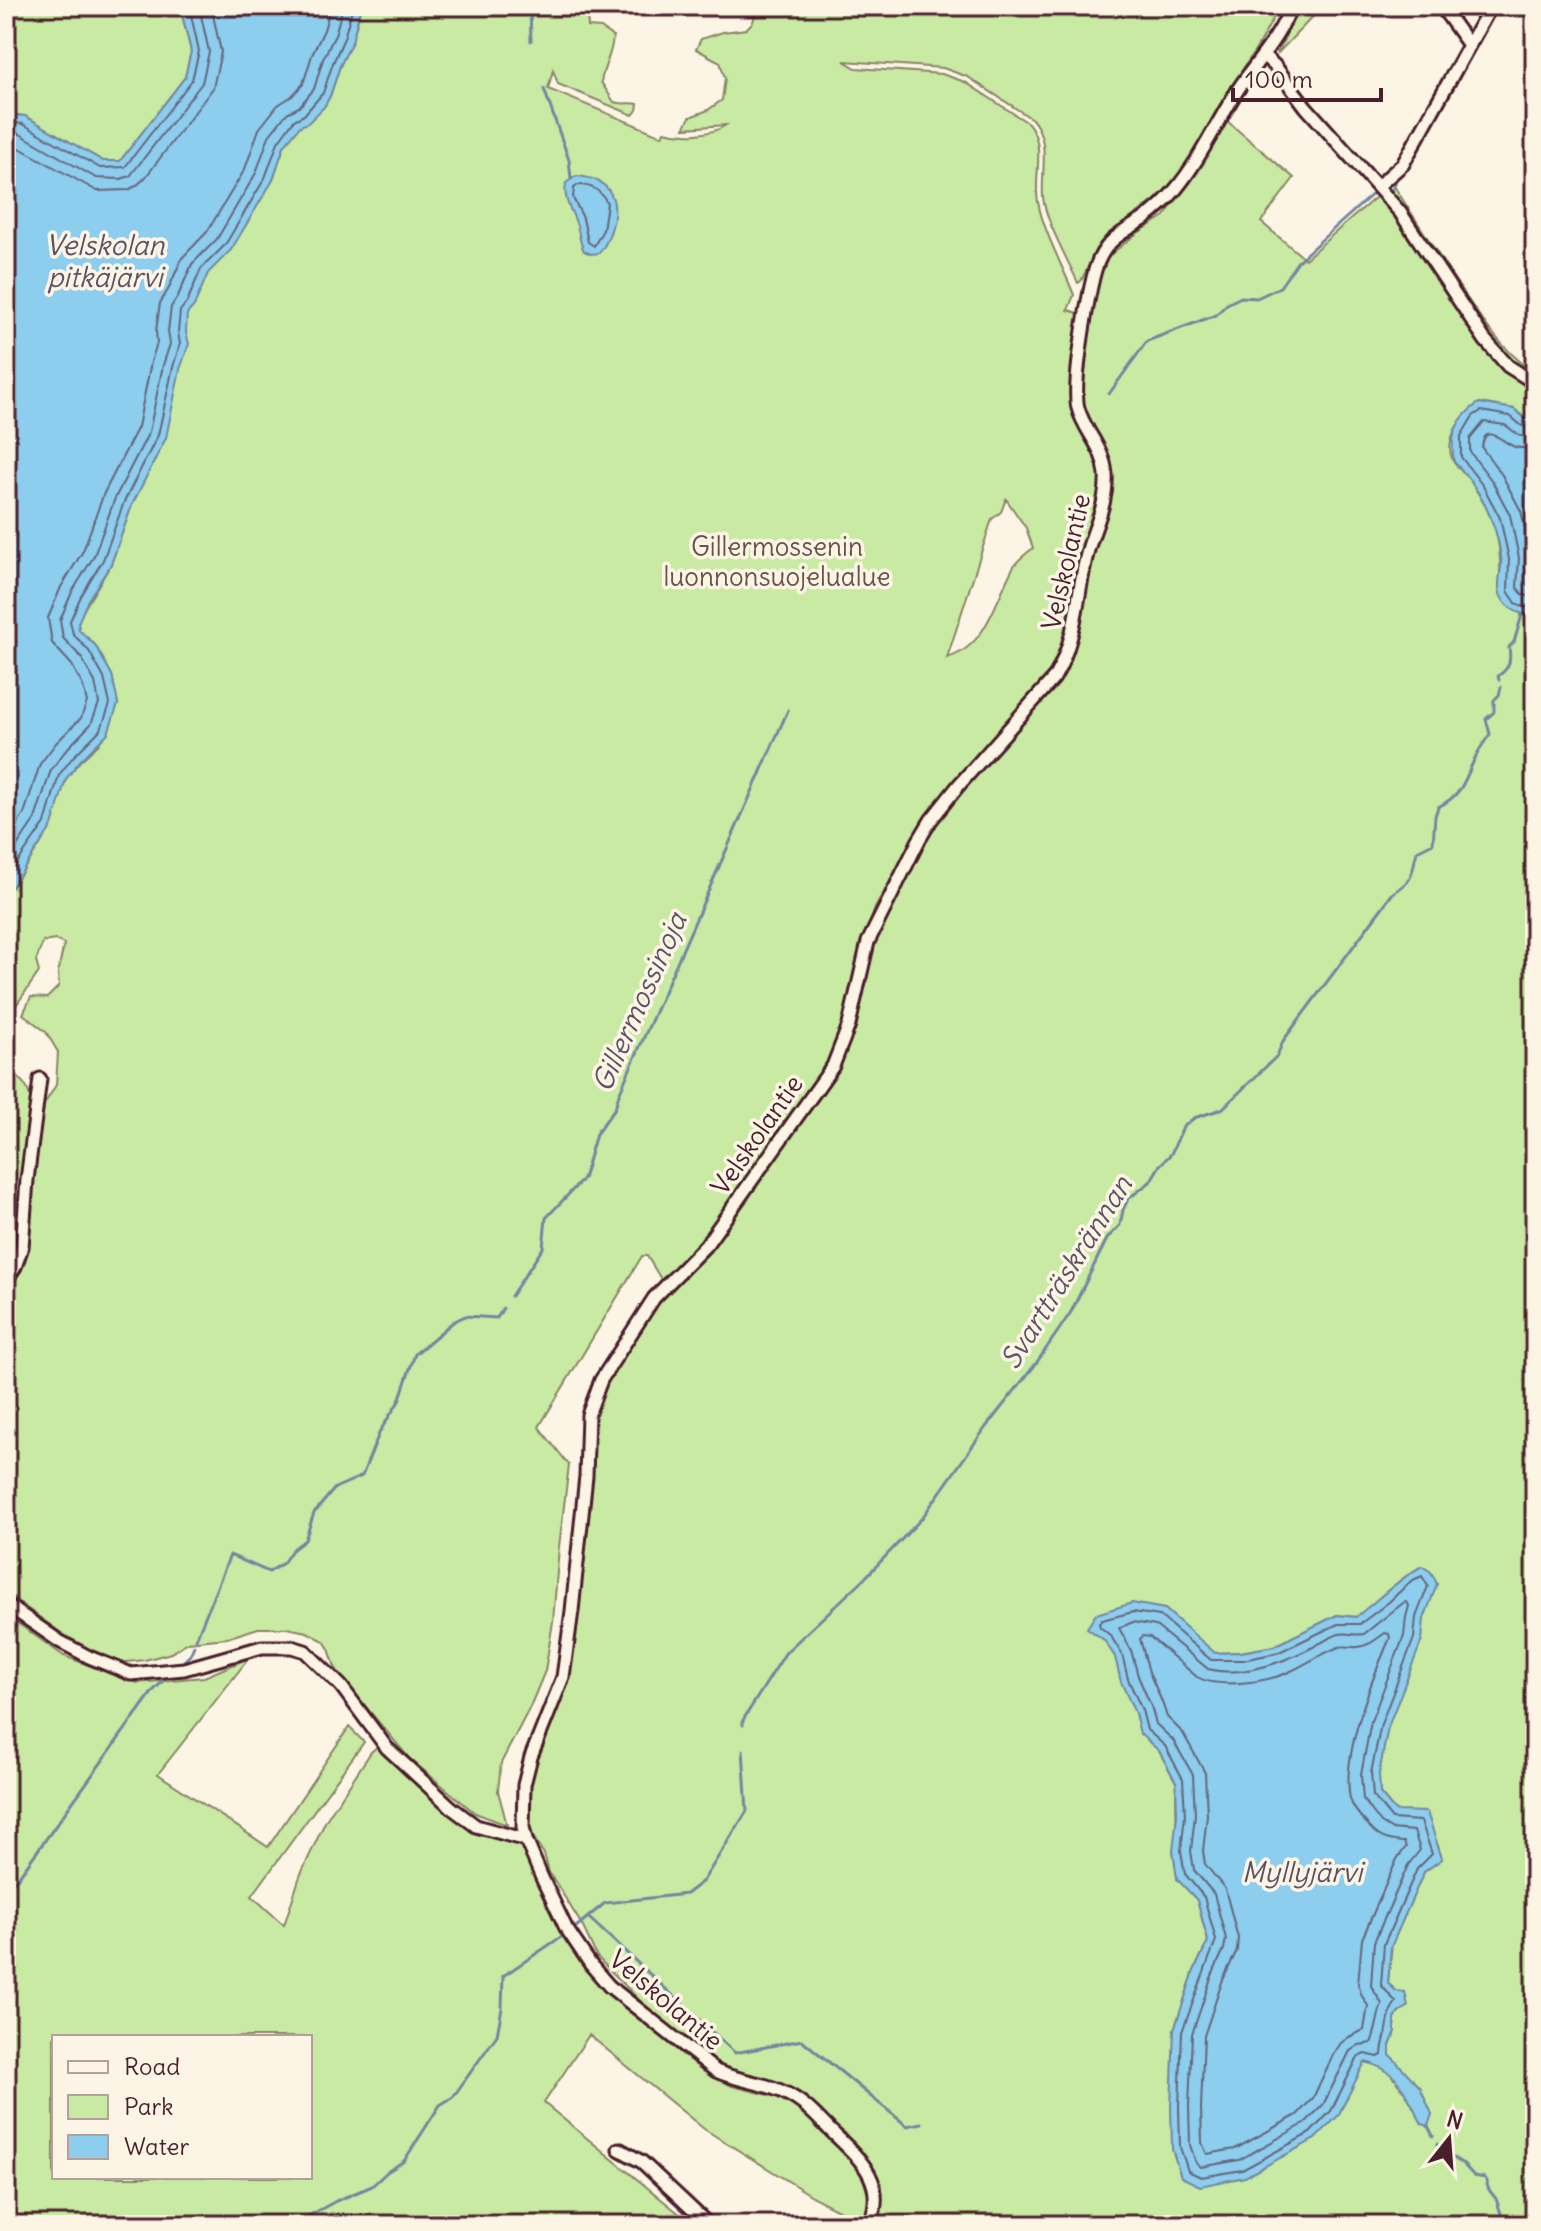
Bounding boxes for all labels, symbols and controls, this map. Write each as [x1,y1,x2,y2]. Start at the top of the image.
scale bar [1233,52,1381,102]
text: 100 m [1245,64,1313,94]
water label: Velskolan pitkäjärvi [46,227,166,295]
street label: Velskolantie [1034,491,1097,633]
park label: Gillermossenin luonnonsuojelualue [663,530,891,593]
water label: Gillermossinoja [584,905,695,1097]
street label: Velskolantie [703,1068,810,1201]
water label: Svartträskrännan [992,1168,1140,1375]
water label: Myllyjärvi [1242,1854,1366,1890]
street label: Velskolantie [603,1942,730,2057]
legend [52,2035,312,2179]
text: Road [124,2051,180,2081]
text: Park [124,2091,174,2121]
north arrow [1409,2099,1489,2179]
text: N [1443,2104,1466,2135]
text: Water [124,2131,189,2161]

